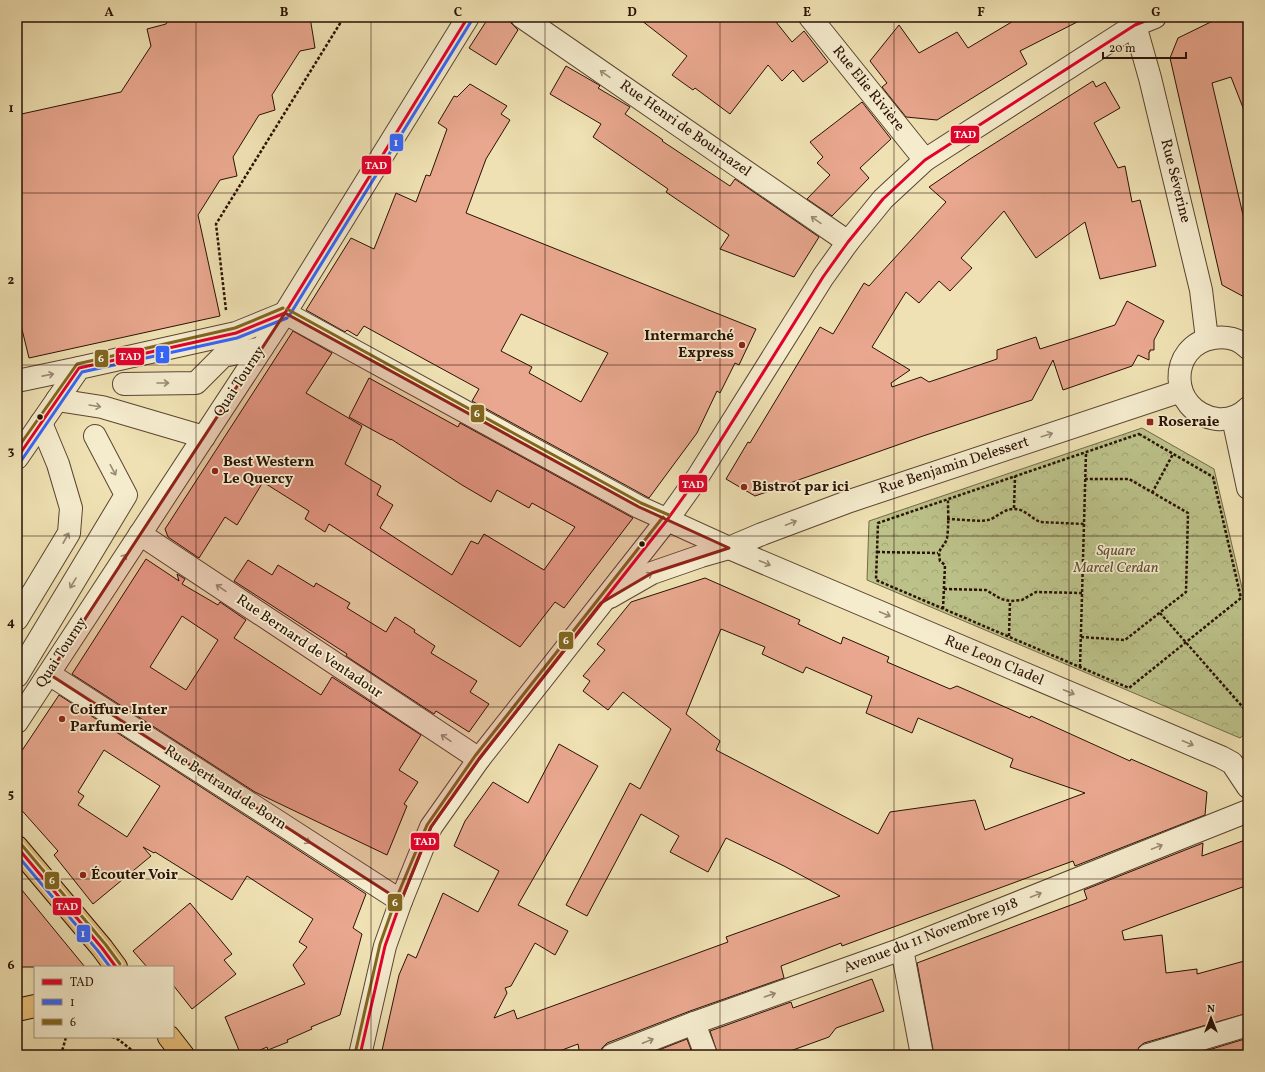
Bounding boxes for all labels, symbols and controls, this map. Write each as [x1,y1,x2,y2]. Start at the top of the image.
text: A [104,4,114,22]
text: B [280,4,289,22]
text: C [454,4,462,22]
text: D [627,4,637,22]
text: E [803,4,811,22]
text: F [977,4,985,22]
text: G [1151,4,1161,22]
scale bar [1103,34,1186,60]
text: 20 m [1109,41,1136,57]
street label: Rue Elie Rivière [827,42,909,136]
one-way arrow [600,70,611,78]
street label: Rue Henri de Bournazel [615,76,755,182]
text: 1 [8,100,14,118]
line badge: TAD [950,125,980,144]
text: TAD [954,128,976,143]
line badge: 1 [389,133,404,152]
text: 1 [394,136,398,151]
street label: Rue Séverine [1154,137,1196,225]
line badge: TAD [361,155,392,175]
text: TAD [365,159,387,174]
one-way arrow [811,216,822,224]
text: 2 [8,272,15,290]
place label: Intermarché Express [644,326,734,364]
marker: Intermarché Express [737,340,747,350]
street label: Quai Tourny [209,342,271,422]
line badge: 1 [155,345,170,364]
line badge: TAD [115,347,145,366]
text: 1 [160,348,164,363]
line badge: 6 [94,349,109,368]
text: TAD [119,350,141,365]
text: 6 [98,352,104,367]
one-way arrow [41,371,54,379]
one-way arrow [156,379,169,387]
one-way arrow [89,402,102,410]
line badge: 6 [470,404,485,423]
text: 6 [474,407,480,422]
unlabelled marker [35,412,45,422]
place label: Roseraie [1158,412,1220,433]
marker: Roseraie [1145,417,1155,427]
one-way arrow [1040,431,1052,439]
street label: Rue Benjamin Delessert [876,432,1032,500]
text: 3 [8,443,15,461]
place label: Best Western Le Quercy [223,452,314,490]
one-way arrow [110,464,117,476]
marker: Best Western Le Quercy [210,466,220,476]
line badge: TAD [678,474,708,493]
place label: Bistrot par ici [752,477,849,498]
text: TAD [682,478,704,493]
marker: Bistrot par ici [739,482,749,492]
one-way arrow [785,518,797,526]
one-way arrow [63,532,70,544]
unlabelled marker [637,539,647,549]
park label: Square Marcel Cerdan [1073,541,1159,579]
one-way arrow [120,553,128,565]
one-way arrow [759,560,771,567]
one-way arrow [641,572,653,580]
one-way arrow [69,577,77,589]
one-way arrow [216,584,227,592]
street label: Rue Bernard de Ventadour [232,590,386,704]
one-way arrow [878,611,890,618]
street label: Quai Tourny [31,613,93,693]
text: 4 [7,614,15,632]
line badge: 6 [558,631,574,650]
street label: Rue Leon Cladel [941,631,1047,691]
text: 6 [563,634,569,649]
one-way arrow [1062,689,1074,697]
place label: Coiffure Inter Parfumerie [70,700,167,738]
marker: Coiffure Inter Parfumerie [57,714,67,724]
one-way arrow [441,734,452,742]
street label: Rue Bertrand de Born [160,740,290,836]
one-way arrow [1182,740,1194,748]
text: 5 [8,786,14,804]
line badge: TAD [410,832,440,851]
text: TAD [414,835,436,850]
one-way arrow [299,836,311,844]
one-way arrow [1150,843,1162,851]
place label: Écouter Voir [91,865,178,886]
marker: Écouter Voir [78,870,88,880]
line badge: 6 [44,871,60,890]
text: 6 [49,874,55,889]
one-way arrow [1029,891,1041,899]
line badge: 6 [387,893,403,912]
street label: Avenue du 11 Novembre 1918 [841,893,1021,979]
text: 6 [392,896,398,911]
line badge: TAD [52,897,82,916]
text: TAD [56,900,78,915]
line badge: 1 [76,924,91,943]
text: 1 [81,927,85,942]
text: 6 [7,957,15,975]
legend [34,966,174,1038]
text: TAD [70,975,94,991]
one-way arrow [764,991,776,999]
text: 1 [70,995,75,1011]
north arrow [1191,998,1231,1038]
text: N [1207,1002,1215,1017]
text: 6 [70,1015,76,1031]
one-way arrow [642,1036,654,1044]

